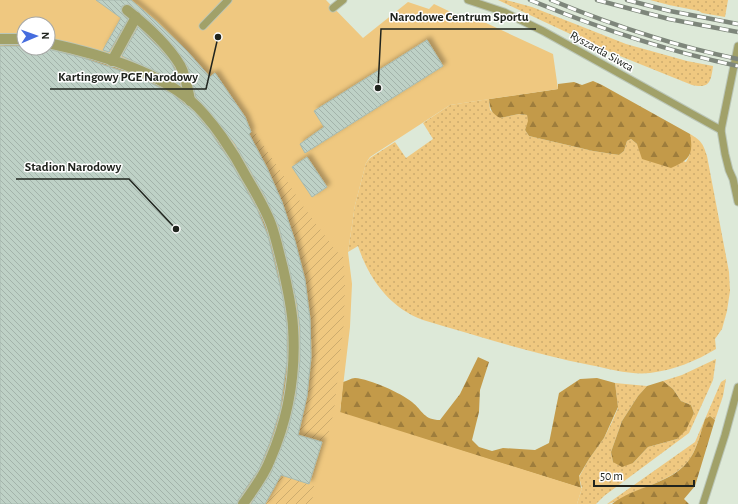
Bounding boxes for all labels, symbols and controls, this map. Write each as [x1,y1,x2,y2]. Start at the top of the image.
callout: Narodowe Centrum Sportu [381,4,536,29]
text: Narodowe Centrum Sportu [389,11,529,24]
north arrow [16,16,56,56]
street label: Ryszarda Siwca [568,29,636,74]
text: N [40,32,51,40]
callout: Kartingowy PGE Narodowy [50,64,206,89]
text: Kartingowy PGE Narodowy [58,71,198,84]
callout: Stadion Narodowy [16,154,129,179]
text: Stadion Narodowy [25,161,121,174]
scale bar [594,462,694,488]
text: 50 m [600,470,623,482]

